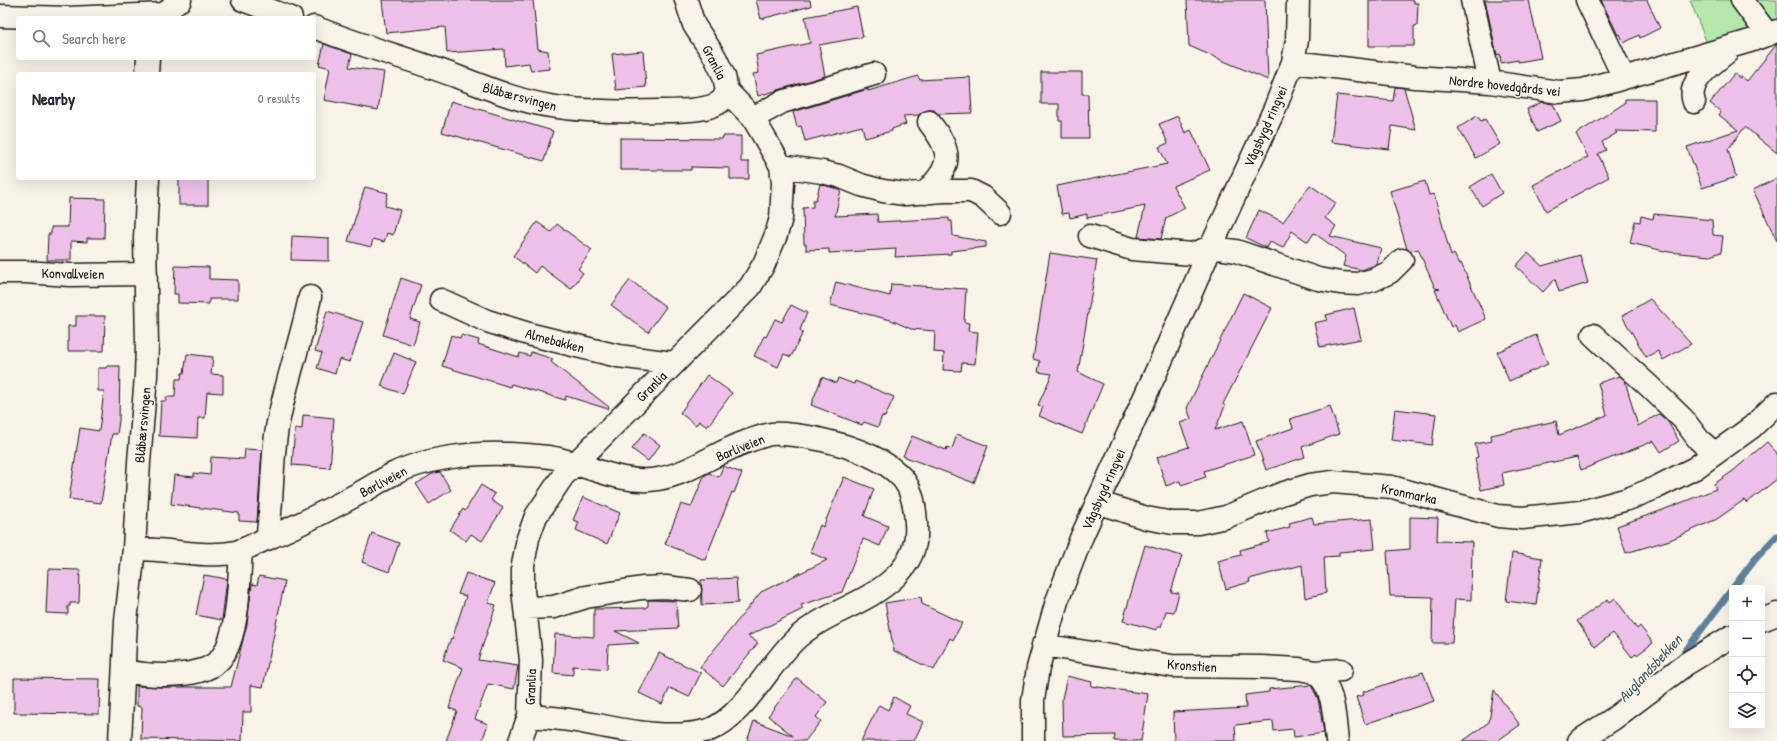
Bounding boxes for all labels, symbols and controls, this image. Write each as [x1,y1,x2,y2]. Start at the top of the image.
search box [16,16,316,60]
icon: search [30,27,52,49]
text: Search here [62,28,126,49]
street label: Granlia [698,42,732,83]
street label: Nordre hovedgårds vei [1448,70,1562,101]
street label: Blåbærsvingen [481,77,559,116]
street label: Vågsbygd ringvei [1239,82,1292,170]
text: Nearby [32,87,75,110]
text: 0 results [258,89,300,107]
street label: Konvallveien [42,263,104,283]
street label: Almebakken [523,323,587,357]
street label: Granlia [631,366,671,406]
street label: Blåbærsvingen [129,387,156,464]
street label: Barliveien [713,429,767,465]
street label: Vågsbygd ringvei [1077,445,1130,533]
street label: Barliveien [356,461,410,501]
street label: Kronmarka [1379,478,1439,508]
map controls [1729,585,1765,729]
button: + [1729,585,1765,621]
button: − [1729,621,1765,657]
water label: Auglandsbekken [1613,629,1688,706]
street label: Kronstien [1166,654,1218,676]
button: locate [1729,657,1765,693]
street label: Granlia [520,668,540,705]
button: layers [1729,693,1765,729]

